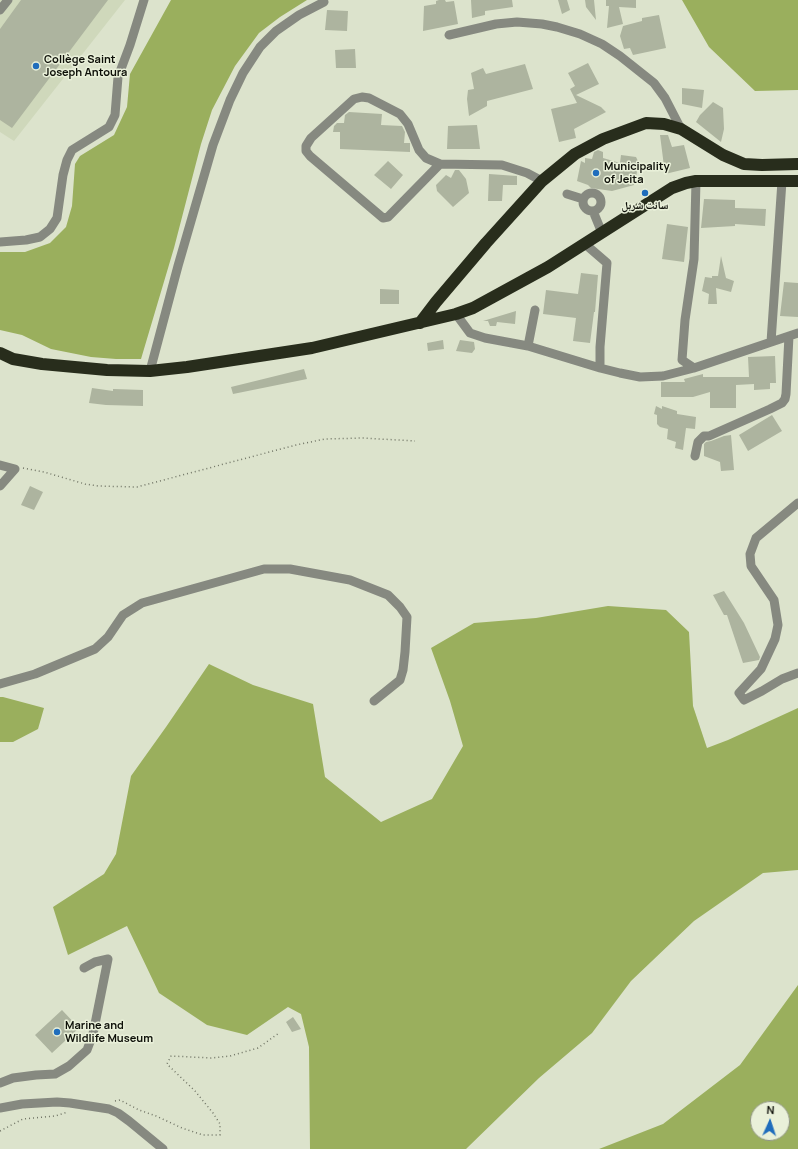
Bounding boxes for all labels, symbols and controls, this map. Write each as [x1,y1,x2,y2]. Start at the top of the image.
place label: Collège Saint Joseph Antoura [44,53,127,79]
marker: Collège Saint Joseph Antoura [31,61,41,71]
place label: Municipality of Jeita [604,160,670,186]
marker: Municipality of Jeita [591,168,601,178]
marker: سانت شربل [640,188,650,198]
place label: سانت شربل [622,199,668,213]
place label: Marine and Wildlife Museum [65,1019,153,1045]
marker: Marine and Wildlife Museum [52,1027,62,1037]
north arrow [750,1101,790,1141]
text: N [766,1102,775,1117]

